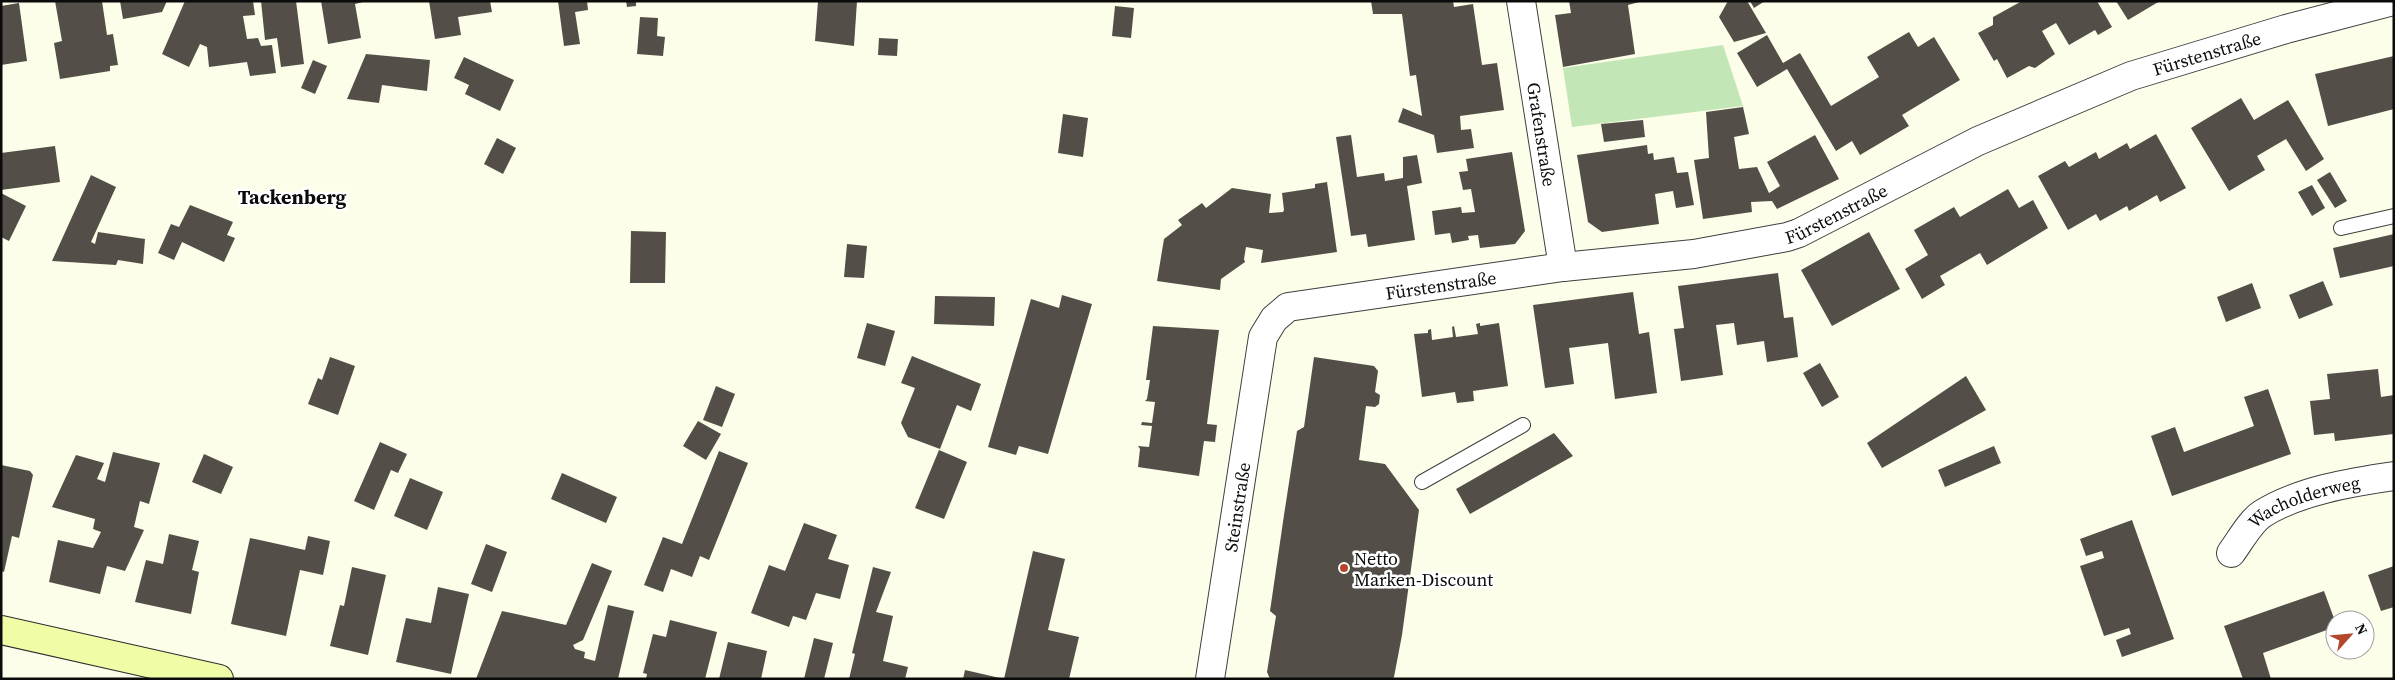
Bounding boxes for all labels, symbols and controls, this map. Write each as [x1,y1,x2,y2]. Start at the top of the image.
street label: Fürstenstraße [2150,25,2264,81]
street label: Grafenstraße [1522,80,1563,188]
street label: Fürstenstraße [1781,177,1892,249]
district label: Tackenberg [238,183,346,211]
street label: Fürstenstraße [1384,264,1498,305]
street label: Steinstraße [1217,460,1256,554]
street label: Wacholderweg [2242,469,2362,533]
place label: Netto Marken-Discount [1354,546,1493,592]
marker: Netto Marken-Discount [1338,562,1350,574]
north arrow [2325,610,2375,660]
text: N [2350,620,2373,638]

